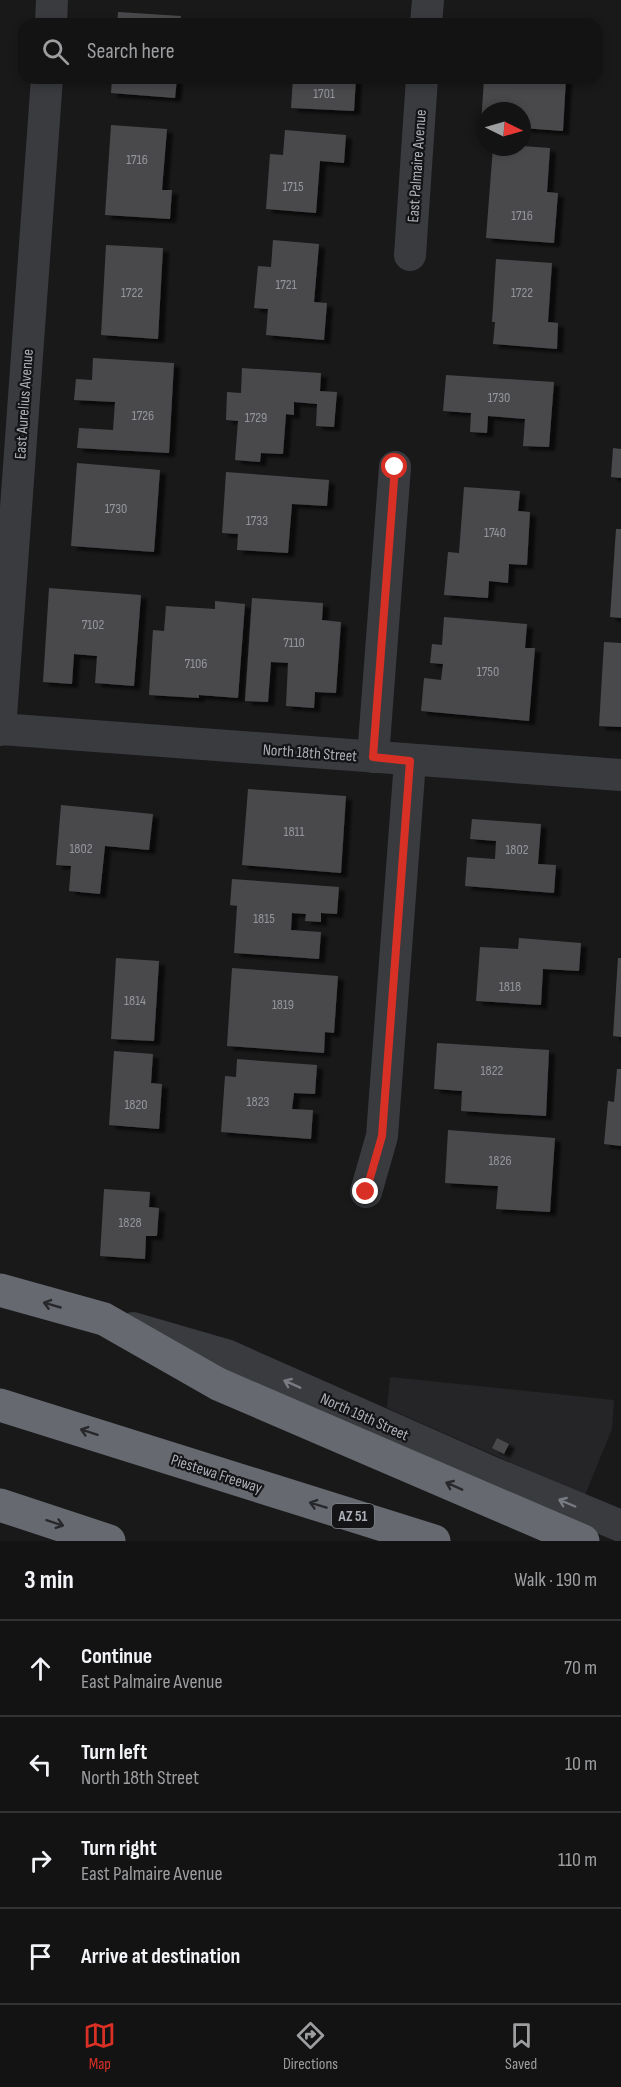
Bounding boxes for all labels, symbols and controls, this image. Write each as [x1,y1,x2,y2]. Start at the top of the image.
search box [18,18,603,84]
icon: search [39,35,72,68]
text: Search here [87,38,174,65]
house number: 1701 [313,85,335,102]
north arrow [477,102,531,156]
street label: East Palmaire Avenue [404,109,431,223]
house number: 1716 [126,151,148,168]
house number: 1715 [282,178,304,195]
house number: 1716 [511,207,533,224]
house number: 1721 [275,276,297,293]
house number: 1722 [121,284,143,301]
house number: 1722 [511,284,533,301]
street label: East Aurelius Avenue [11,348,38,460]
house number: 1730 [488,389,510,406]
house number: 1726 [132,407,154,424]
house number: 1729 [245,409,267,426]
route start [381,453,407,479]
house number: 1730 [105,500,127,517]
house number: 1733 [246,512,268,529]
house number: 1740 [484,524,506,541]
house number: 7102 [82,616,105,633]
house number: 7110 [283,634,305,651]
house number: 7106 [185,655,207,672]
house number: 1750 [477,663,499,680]
street label: North 18th Street [262,741,358,766]
house number: 1811 [284,823,305,840]
house number: 1802 [69,840,93,857]
house number: 1802 [505,841,529,858]
house number: 1815 [253,910,275,927]
house number: 1818 [499,978,521,995]
house number: 1814 [124,992,146,1009]
house number: 1819 [272,996,294,1013]
house number: 1822 [481,1062,504,1079]
house number: 1823 [247,1093,270,1110]
house number: 1820 [124,1096,148,1113]
house number: 1826 [488,1152,512,1169]
route end [352,1178,378,1204]
house number: 1828 [118,1214,142,1231]
one-way arrow [43,1298,62,1310]
one-way arrow [283,1378,301,1389]
street label: North 19th Street [317,1389,412,1445]
one-way arrow [80,1426,99,1437]
street label: Piestewa Freeway [169,1451,265,1498]
one-way arrow [445,1480,463,1491]
one-way arrow [559,1497,577,1508]
one-way arrow [309,1499,328,1510]
road number: AZ 51 [332,1504,374,1528]
one-way arrow [45,1518,64,1529]
text: 3 min [24,1565,74,1596]
text: Walk · 190 m [514,1568,597,1592]
text: Continue [81,1643,152,1670]
icon: ahead [24,1652,57,1685]
text: 70 m [564,1656,597,1680]
text: East Palmaire Avenue [81,1670,223,1694]
text: Turn left [81,1739,147,1766]
icon: left [24,1748,57,1781]
text: 10 m [565,1752,597,1776]
text: North 18th Street [81,1766,199,1790]
text: Turn right [81,1835,157,1862]
icon: right [24,1844,57,1877]
text: 110 m [558,1848,597,1872]
text: East Palmaire Avenue [81,1862,223,1886]
icon: arrive [24,1940,57,1973]
text: Arrive at destination [81,1943,240,1970]
tab: Map [83,2019,116,2074]
tab: Directions [283,2019,338,2074]
tab: Saved [505,2019,538,2074]

